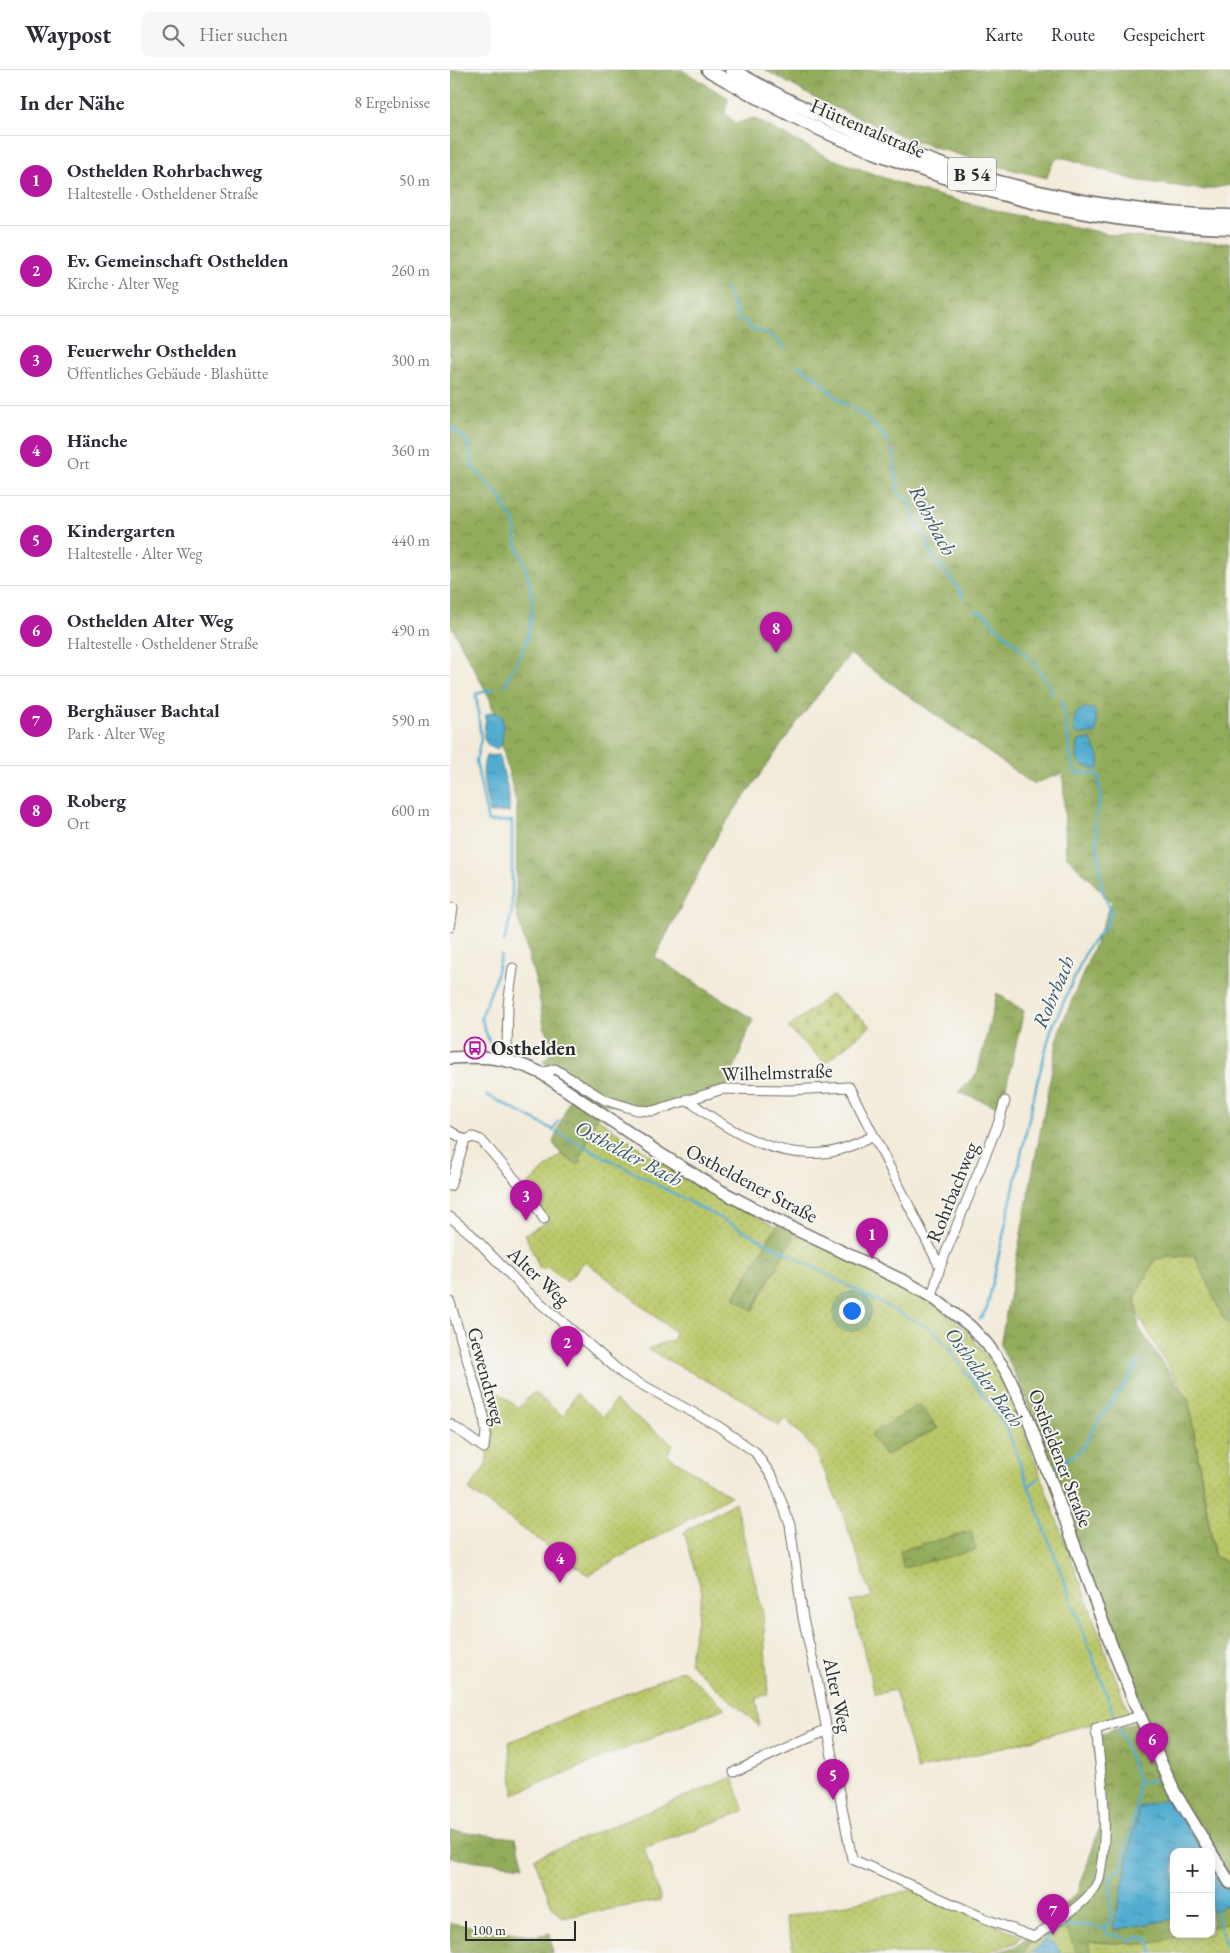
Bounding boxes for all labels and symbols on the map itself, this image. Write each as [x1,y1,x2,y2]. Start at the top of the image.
street label: Hüttentalstraße [807,92,929,164]
road number: B 54 [948,158,996,190]
water label: Rohrbach [903,480,963,560]
pin: 8 [760,612,792,653]
water label: Rohrbach [1026,952,1080,1032]
place label: Osthelden [491,1035,576,1061]
bus stop icon: Osthelden [463,1036,487,1060]
street label: Wilhelmstraße [721,1057,833,1087]
water label: Osthelder Bach [571,1113,687,1193]
street label: Ostheldener Straße [681,1137,823,1229]
street label: Rohrbachweg [920,1138,984,1246]
pin: 3 [510,1180,542,1221]
pin: 1 [856,1218,888,1259]
street label: Alter Weg [502,1240,576,1312]
your location [839,1298,865,1324]
water label: Osthelder Bach [939,1321,1031,1433]
street label: Gewendtweg [461,1324,513,1428]
pin: 2 [551,1326,583,1367]
street label: Ostheldener Straße [1023,1385,1099,1531]
pin: 4 [544,1542,576,1583]
street label: Alter Weg [817,1654,859,1735]
pin: 6 [1136,1723,1168,1764]
pin: 5 [817,1759,849,1800]
pin: 7 [1037,1894,1069,1935]
scale bar [465,1918,576,1941]

